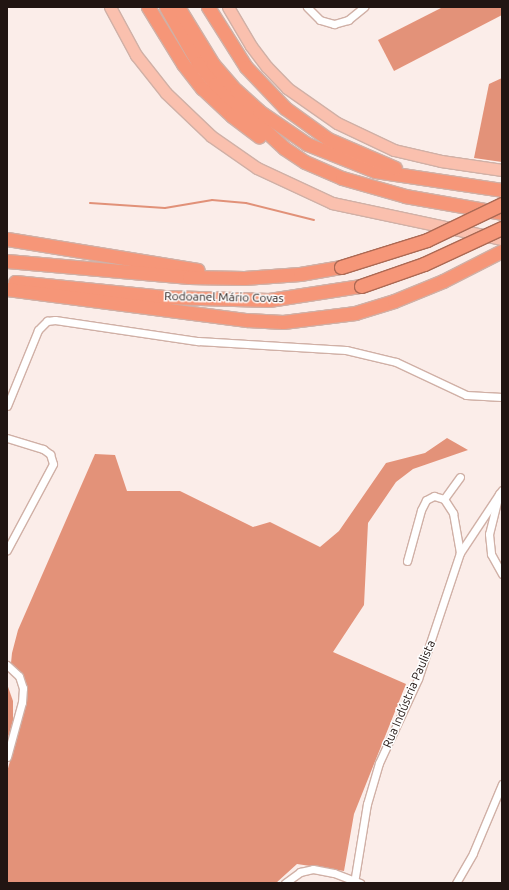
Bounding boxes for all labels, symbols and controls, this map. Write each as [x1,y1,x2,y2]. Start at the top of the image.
street label: Rodoanel Mário Covas [164,289,284,305]
street label: Rua Indústria Paulista [380,638,438,750]

